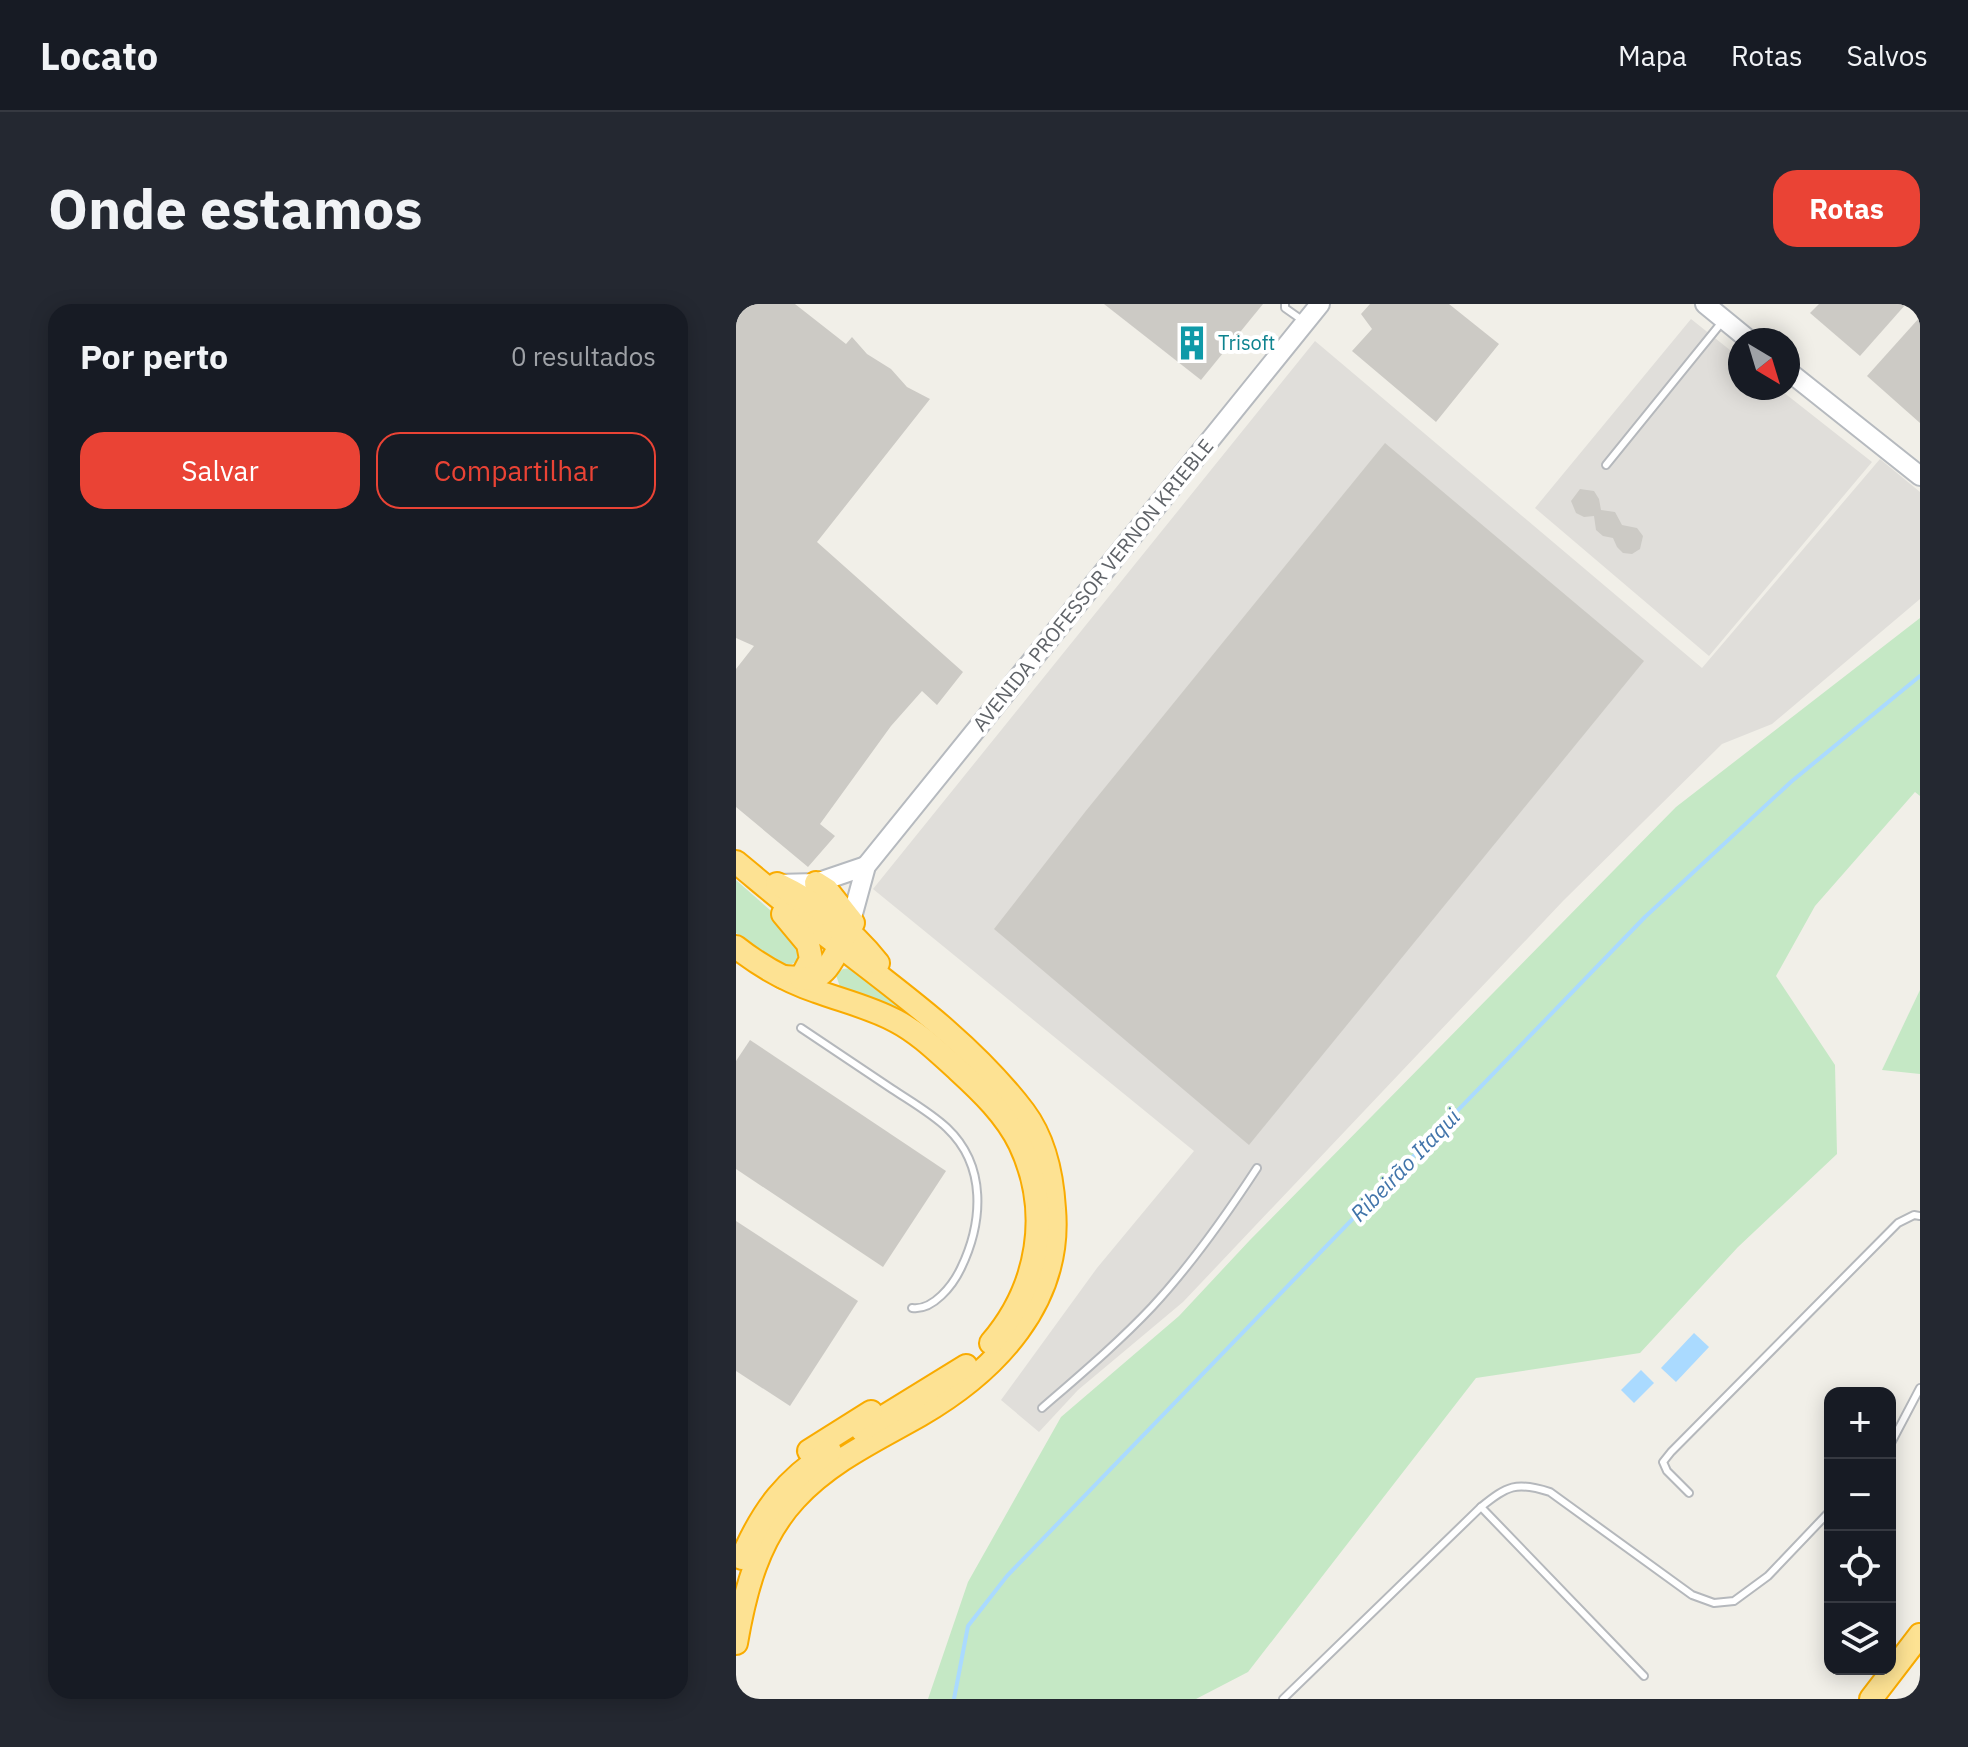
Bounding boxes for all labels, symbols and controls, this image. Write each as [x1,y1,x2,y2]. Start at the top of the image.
text: Locato [40,31,158,80]
text: Mapa [1618,37,1687,74]
text: Rotas [1731,37,1803,74]
text: Salvos [1847,37,1928,74]
button: Rotas [1773,170,1920,247]
text: Onde estamos [48,172,423,244]
building icon: Trisoft [1173,324,1211,362]
north arrow [1728,328,1800,400]
place label: Trisoft [1218,329,1275,356]
text: Por perto [80,334,228,378]
text: 0 resultados [511,339,656,373]
button: Salvar [80,432,360,509]
button: Compartilhar [376,432,656,509]
street label: AVENIDA PROFESSOR VERNON KRIEBLE [966,433,1219,736]
water label: Ribeirão Itaqui [1343,1102,1466,1227]
map controls [1824,1387,1896,1675]
button: + [1824,1387,1896,1459]
button: − [1824,1459,1896,1531]
button: locate [1824,1531,1896,1603]
button: layers [1824,1603,1896,1675]

